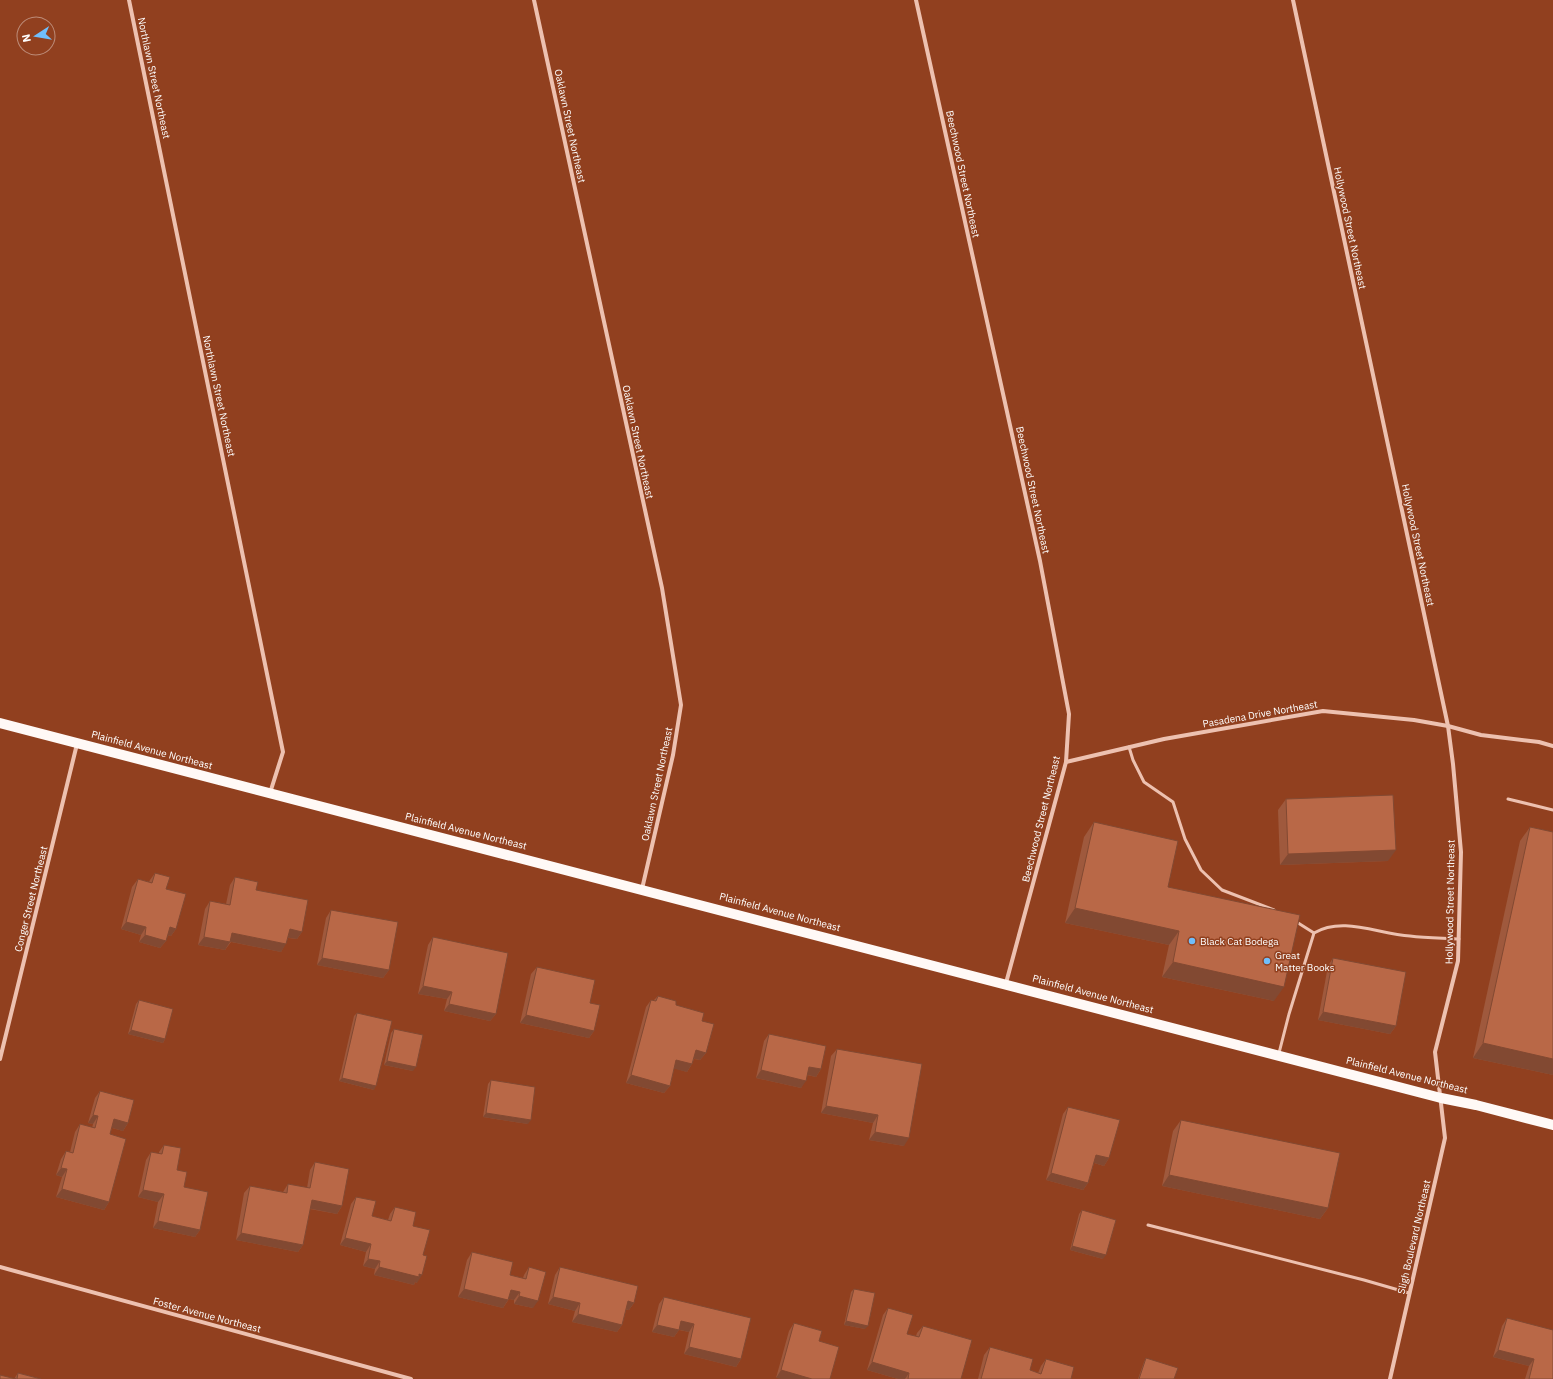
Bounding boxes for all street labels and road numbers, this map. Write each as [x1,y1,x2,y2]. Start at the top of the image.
street label: Northlawn Street Northeast [135,16,173,140]
street label: Oaklawn Street Northeast [552,68,589,185]
street label: Beechwood Street Northeast [943,109,983,239]
street label: Hollywood Street Northeast [1331,166,1369,291]
street label: Northlawn Street Northeast [200,334,238,458]
street label: Oaklawn Street Northeast [620,384,657,501]
street label: Beechwood Street Northeast [1013,425,1053,555]
street label: Hollywood Street Northeast [1399,483,1437,608]
street label: Pasadena Drive Northeast [1202,697,1319,731]
street label: Oaklawn Street Northeast [639,725,676,842]
street label: Plainfield Avenue Northeast [90,728,214,773]
street label: Beechwood Street Northeast [1019,754,1063,883]
street label: Plainfield Avenue Northeast [404,810,529,853]
street label: Hollywood Street Northeast [1442,839,1458,964]
street label: Conger Street Northeast [12,844,51,953]
street label: Plainfield Avenue Northeast [718,890,842,935]
street label: Plainfield Avenue Northeast [1031,972,1155,1017]
street label: Plainfield Avenue Northeast [1345,1054,1470,1097]
street label: Sligh Boulevard Northeast [1395,1178,1434,1295]
street label: Foster Avenue Northeast [152,1294,263,1336]

